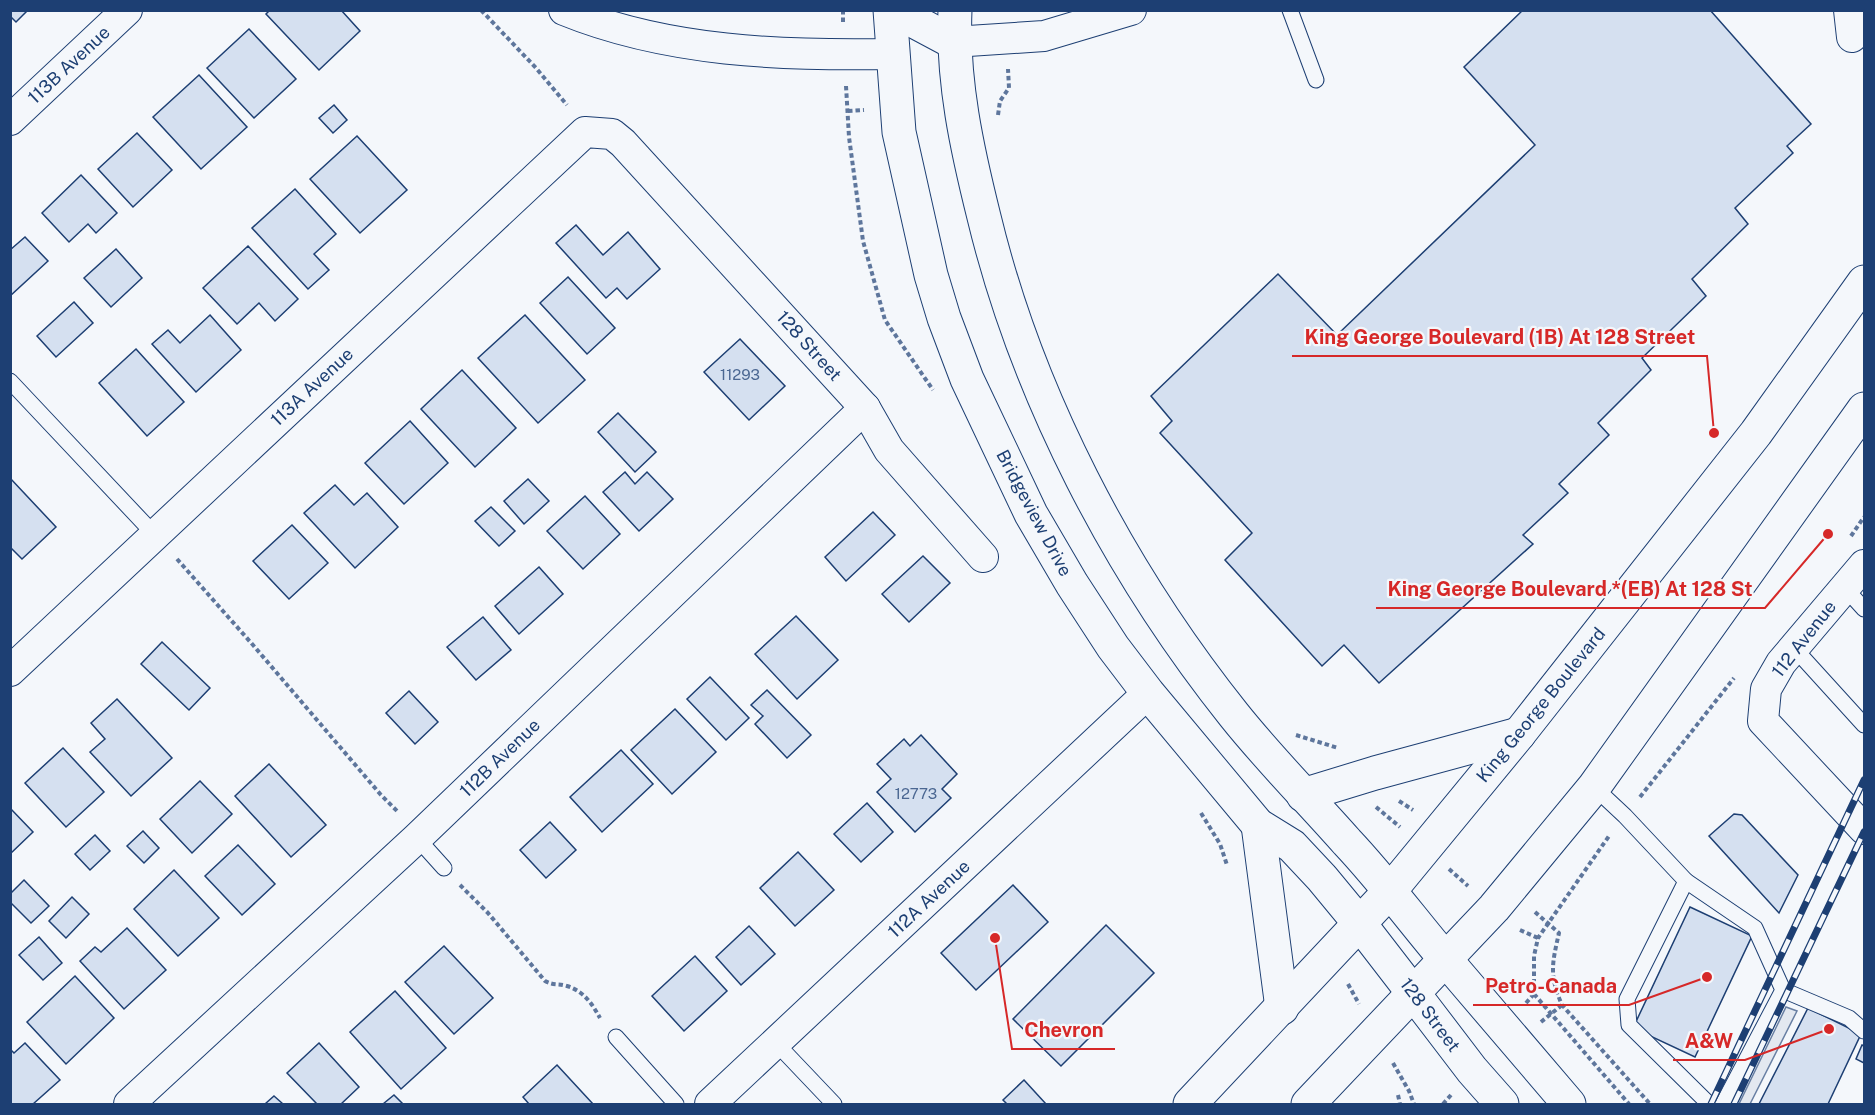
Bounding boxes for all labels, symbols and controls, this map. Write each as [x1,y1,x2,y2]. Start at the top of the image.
street label: 113B Avenue [23,21,114,108]
street label: 128 Street [773,306,846,385]
callout: King George Boulevard (1B) At 128 Street [1292,318,1707,356]
text: King George Boulevard (1B) At 128 Street [1305,325,1695,349]
street label: 113A Avenue [266,343,357,430]
house number: 11293 [720,366,760,383]
street label: Bridgeview Drive [992,446,1077,580]
callout: King George Boulevard *(EB) At 128 St [1376,570,1765,608]
text: King George Boulevard *(EB) At 128 St [1387,577,1753,601]
street label: 112 Avenue [1767,596,1840,681]
street label: King George Boulevard [1472,623,1609,786]
street label: 112B Avenue [455,714,544,801]
house number: 12773 [895,785,937,802]
street label: 112A Avenue [883,855,974,942]
callout: Petro-Canada [1473,967,1629,1005]
street label: 128 Street [1396,974,1465,1056]
text: Petro-Canada [1485,974,1617,998]
callout: Chevron [1012,1011,1115,1049]
text: Chevron [1024,1018,1104,1042]
callout: A&W [1673,1022,1745,1060]
text: A&W [1685,1029,1733,1053]

